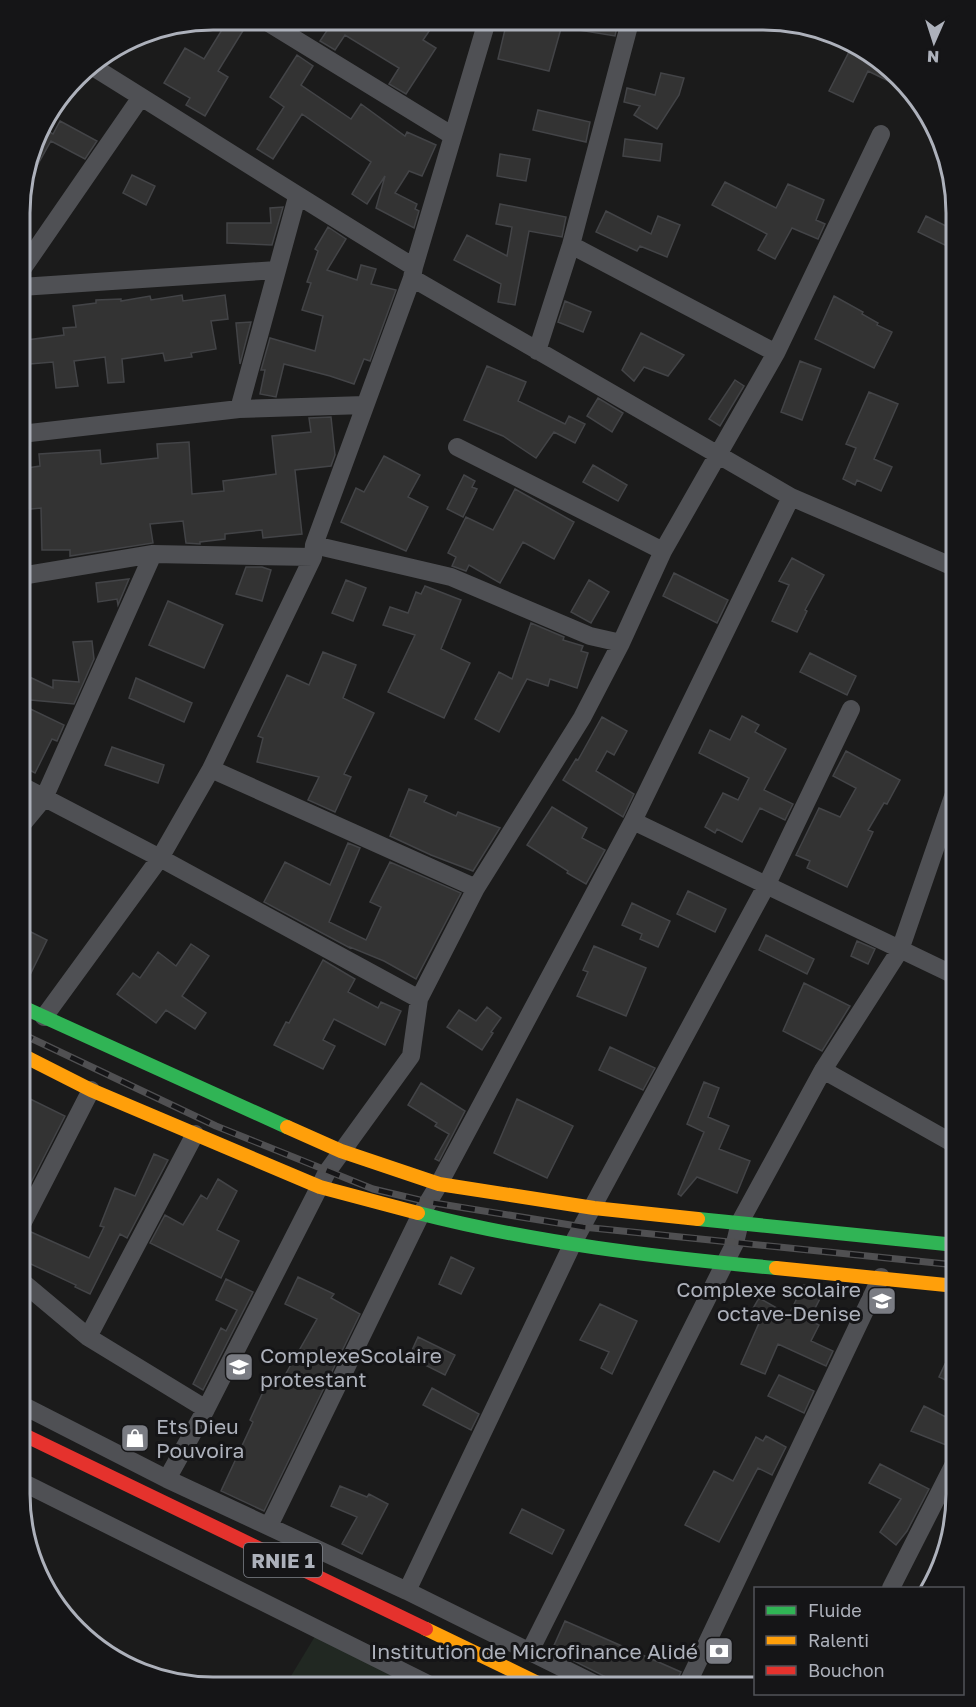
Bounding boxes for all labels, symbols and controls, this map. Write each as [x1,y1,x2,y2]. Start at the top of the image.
north arrow [904,12,964,72]
text: N [927,47,940,67]
place label: Complexe scolaire octave-Denise [676,1276,861,1326]
school or university icon: Complexe scolaire octave-Denise [866,1285,898,1317]
place label: ComplexeScolaire protestant [260,1342,442,1392]
school or university icon: ComplexeScolaire protestant [223,1351,255,1383]
place label: Ets Dieu Pouvoira [156,1413,244,1463]
shop icon: Ets Dieu Pouvoira [119,1422,151,1454]
road number: RNIE 1 [244,1543,322,1577]
legend [754,1587,964,1695]
text: Fluide [808,1599,862,1621]
text: Ralenti [808,1629,869,1651]
bank icon: Institution de Microfinance Alidé [703,1635,735,1667]
place label: Institution de Microfinance Alidé [371,1638,698,1664]
text: Bouchon [808,1659,885,1681]

